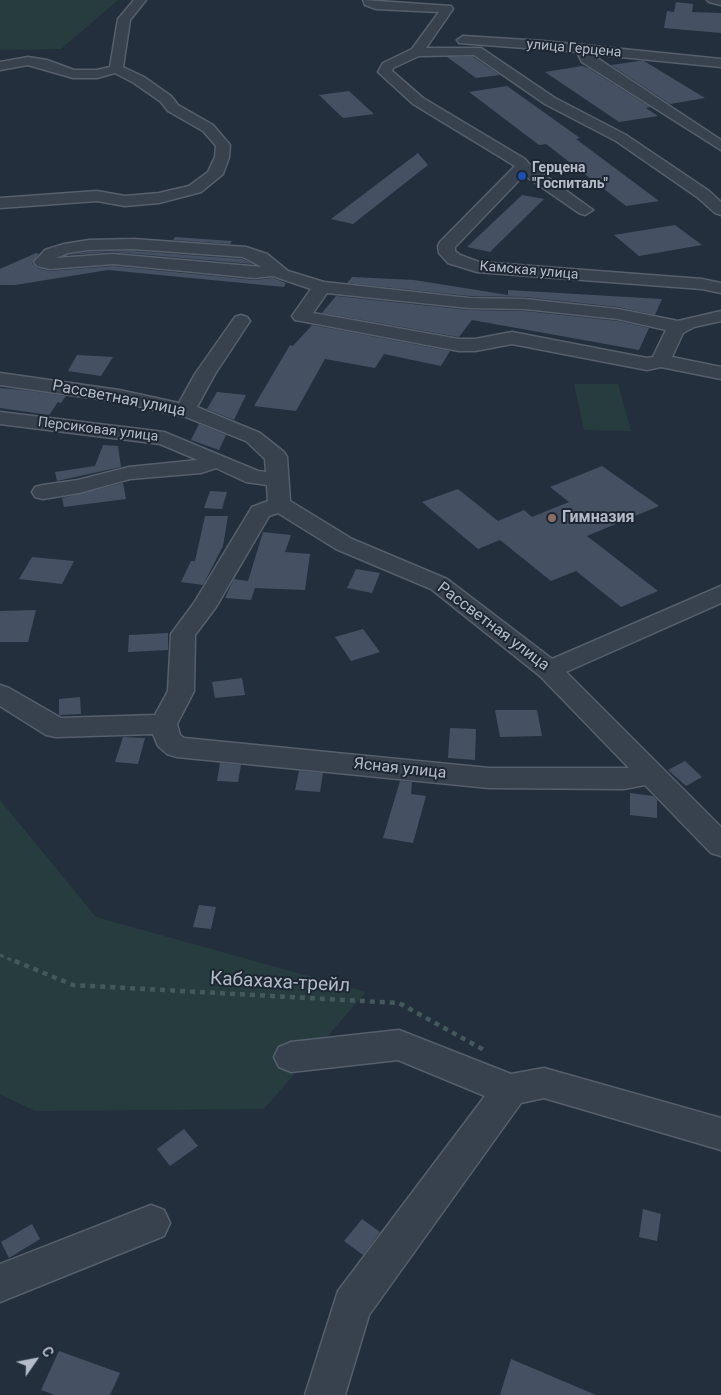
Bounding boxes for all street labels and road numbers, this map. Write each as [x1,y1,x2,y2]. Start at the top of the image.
street label: улица Герцена [526,36,622,62]
street label: Камская улица [479,258,579,284]
street label: Рассветная улица [51,377,187,421]
street label: Персиковая улица [37,414,159,446]
street label: Рассветная улица [433,579,553,675]
street label: Ясная улица [353,755,447,783]
street label: Кабахаха-трейл [210,968,350,998]

